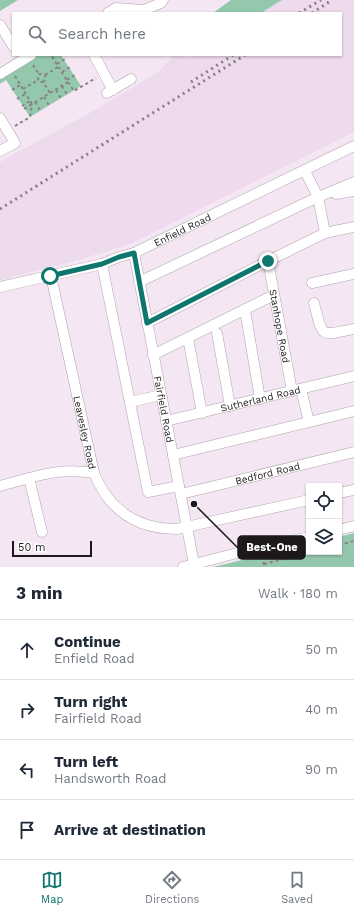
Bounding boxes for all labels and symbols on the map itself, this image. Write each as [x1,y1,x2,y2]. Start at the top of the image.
street label: Enfield Road [152,212,213,249]
route end [259,252,277,270]
route start [41,267,59,285]
street label: Stanhope Road [267,288,292,364]
street label: Fairfield Road [152,375,175,443]
street label: Sutherland Road [219,384,302,414]
street label: Leavesley Road [71,395,98,470]
street label: Bedford Road [234,460,301,487]
callout: Best-One [238,536,305,559]
scale bar [12,539,92,558]
text: Best-One [246,541,298,554]

